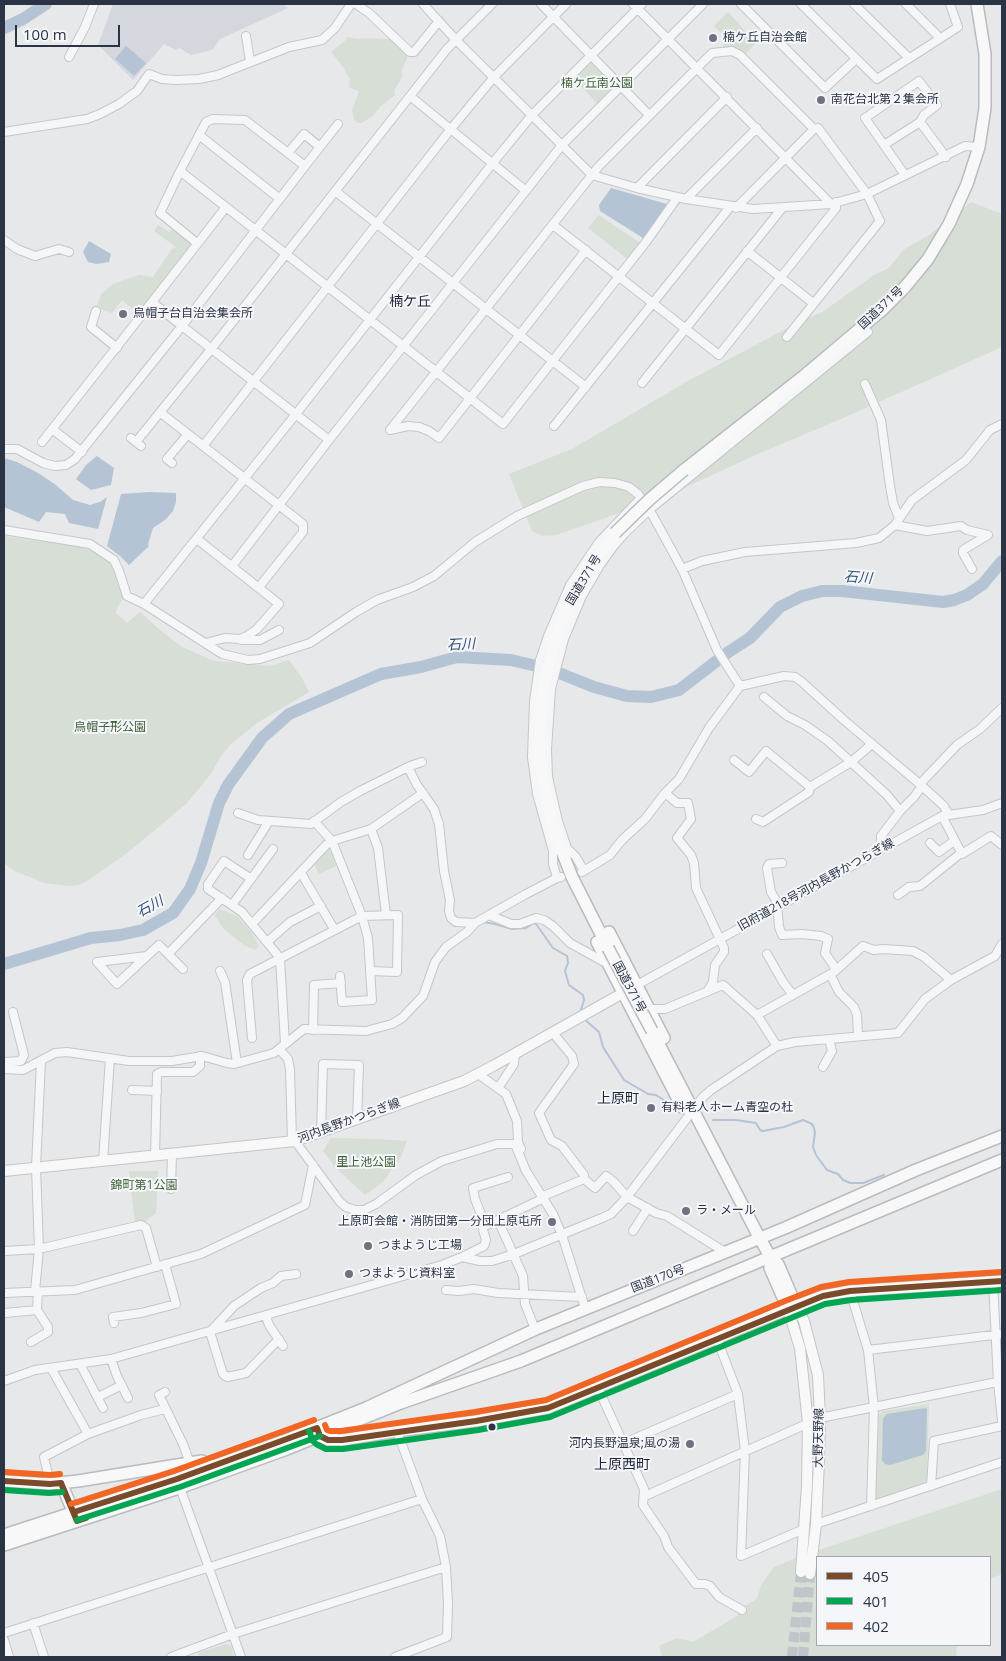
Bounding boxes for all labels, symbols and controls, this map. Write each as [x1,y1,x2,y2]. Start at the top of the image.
scale bar [18,15,122,47]
text: 100 m [23,24,67,44]
place label: 楠ケ丘自治会館 [723,31,807,45]
marker: 楠ケ丘自治会館 [707,32,719,44]
park label: 楠ケ丘南公園 [561,77,633,91]
place label: 南花台北第２集会所 [831,93,939,107]
marker: 南花台北第２集会所 [815,94,827,106]
street label: 国道371号 [855,283,907,333]
district label: 楠ケ丘 [389,294,431,310]
place label: 烏帽子台自治会集会所 [133,307,253,321]
marker: 烏帽子台自治会集会所 [117,308,129,320]
street label: 国道371号 [563,552,605,608]
water label: 石川 [843,569,873,587]
water label: 石川 [447,636,475,654]
park label: 烏帽子形公園 [74,721,146,735]
street label: 旧府道218号河内長野かつらぎ線 [735,836,897,934]
water label: 石川 [134,893,166,921]
street label: 国道371号 [609,959,649,1015]
district label: 上原町 [597,1091,639,1107]
street label: 河内長野かつらぎ線 [296,1096,402,1146]
place label: 有料老人ホーム青空の杜 [661,1101,793,1115]
marker: 有料老人ホーム青空の杜 [645,1102,657,1114]
park label: 里上池公園 [336,1156,396,1170]
park label: 錦町第1公園 [111,1179,177,1193]
place label: ラ・メール [696,1204,756,1218]
marker: ラ・メール [680,1205,692,1217]
place label: 上原町会館・消防団第一分団上原屯所 [338,1215,542,1229]
marker: 上原町会館・消防団第一分団上原屯所 [546,1216,558,1228]
place label: つまようじ工場 [378,1239,462,1253]
marker: つまようじ工場 [362,1240,374,1252]
street label: 国道170号 [629,1262,687,1296]
place label: つまようじ資料室 [359,1267,455,1281]
marker: つまようじ資料室 [343,1268,355,1280]
street label: 大野天野線 [811,1408,827,1468]
unlabelled marker [487,1422,497,1432]
place label: 河内長野温泉;風の湯 [569,1437,680,1451]
marker: 河内長野温泉;風の湯 [684,1438,696,1450]
district label: 上原西町 [594,1457,650,1473]
legend [816,1556,991,1646]
text: 405 [863,1566,889,1586]
text: 401 [863,1591,889,1611]
text: 402 [863,1616,889,1636]

